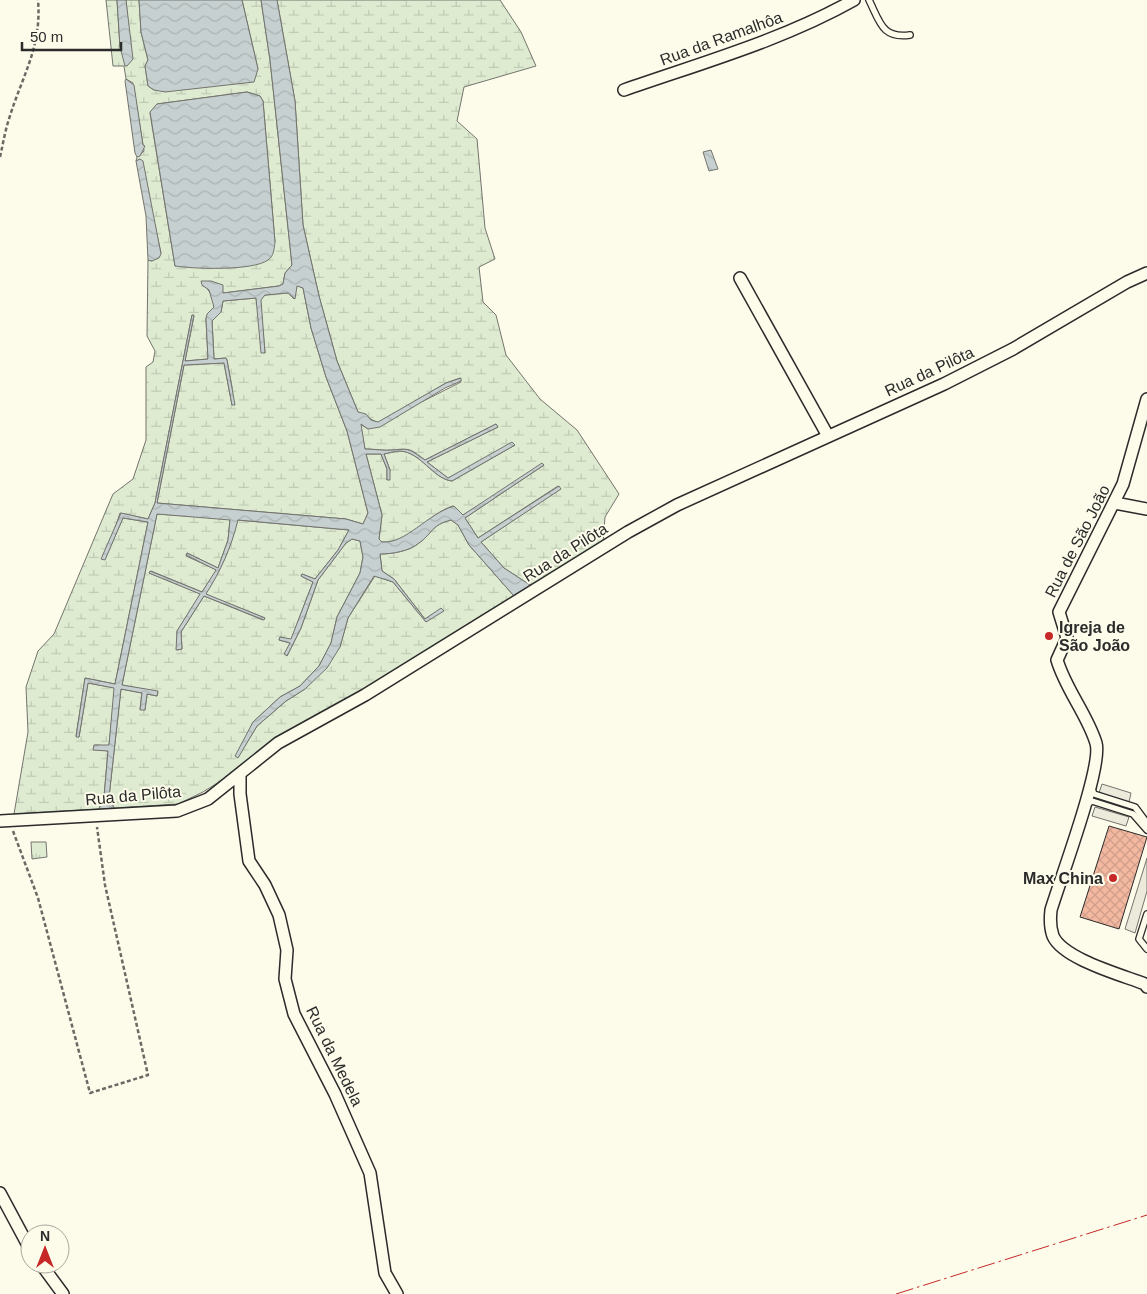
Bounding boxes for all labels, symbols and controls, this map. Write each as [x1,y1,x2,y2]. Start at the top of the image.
street label: Rua da Ramalhôa [658,8,785,69]
scale bar [22,20,121,52]
text: 50 m [30,28,63,45]
street label: Rua da Pilôta [882,343,976,399]
street label: Rua de São João [1042,482,1113,600]
street label: Rua da Pilôta [520,520,611,585]
place label: Igreja de São João [1059,619,1130,654]
marker: Igreja de São João [1043,630,1055,642]
street label: Rua da Pilôta [84,783,182,808]
place label: Max China [1023,870,1103,887]
marker: Max China [1107,872,1119,884]
street label: Rua da Medela [303,1004,366,1109]
north arrow [20,1224,70,1274]
text: N [40,1228,50,1244]

